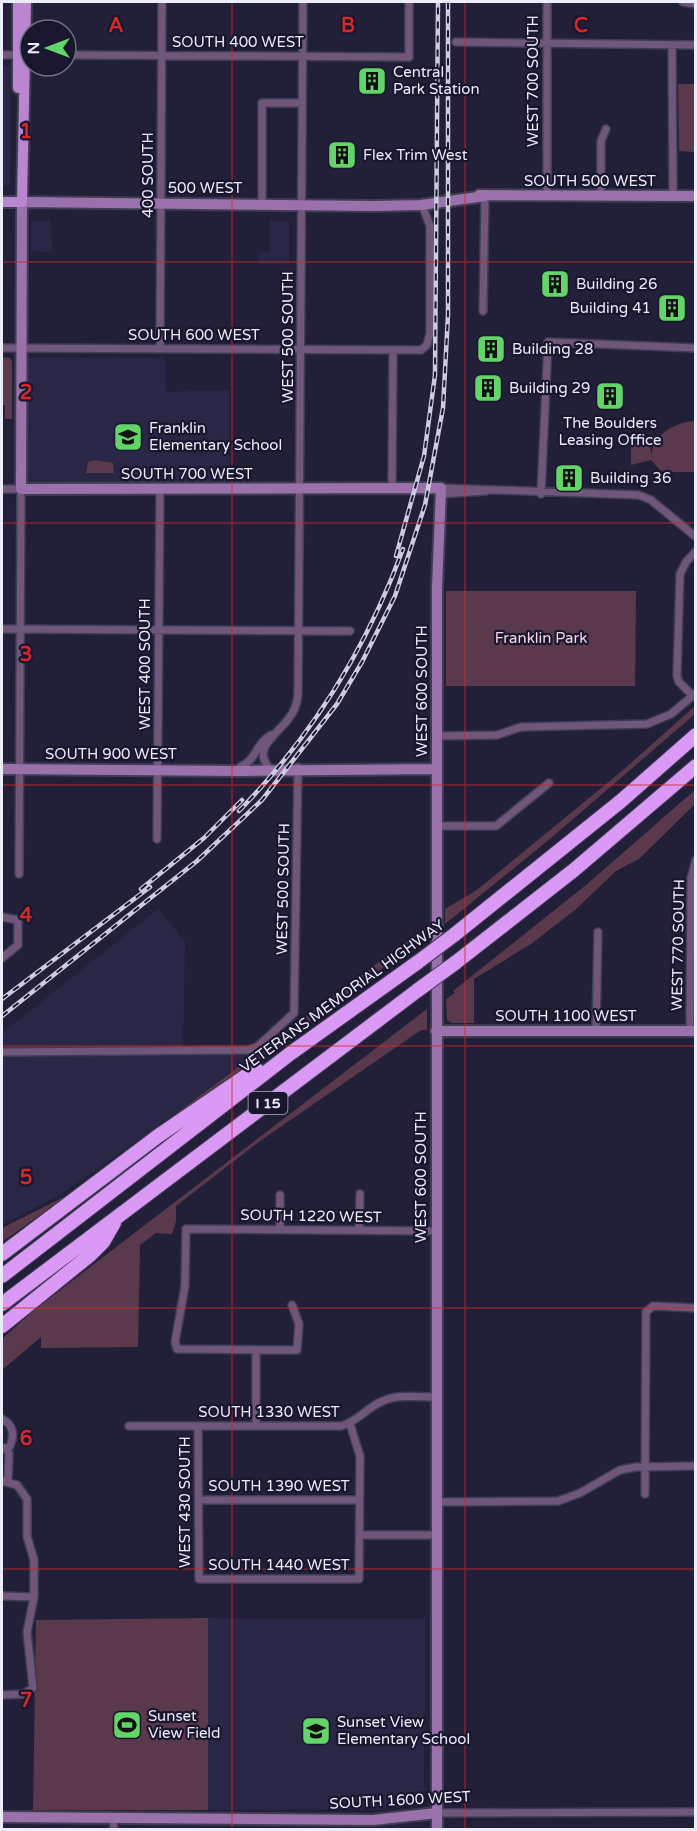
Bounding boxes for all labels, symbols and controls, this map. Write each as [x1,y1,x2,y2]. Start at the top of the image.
text: A [109,14,124,38]
text: B [341,14,355,38]
text: C [574,14,588,38]
street label: WEST 700 SOUTH [524,15,542,147]
north arrow [18,18,78,78]
street label: SOUTH 400 WEST [172,33,304,51]
text: N [24,42,44,54]
place label: Central Park Station [393,63,480,98]
building icon: Central Park Station [356,65,388,97]
text: 1 [20,120,32,144]
street label: 400 SOUTH [139,132,157,218]
building icon: Flex Trim West [326,139,358,171]
place label: Flex Trim West [363,146,468,164]
street label: SOUTH 500 WEST [524,172,656,190]
street label: 500 WEST [168,179,242,197]
building icon: Building 26 [539,268,571,300]
street label: WEST 500 SOUTH [279,271,297,403]
place label: Building 26 [576,275,657,293]
building icon: Building 41 [656,292,688,324]
place label: Building 41 [570,299,651,317]
street label: SOUTH 600 WEST [128,326,260,344]
building icon: Building 28 [475,333,507,365]
place label: Building 28 [512,340,593,358]
building icon: Building 29 [472,372,504,404]
place label: Building 29 [509,379,590,397]
building icon: The Boulders Leasing Office [594,380,626,412]
text: 2 [20,381,32,405]
place label: The Boulders Leasing Office [558,414,662,449]
place label: Franklin Elementary School [149,419,282,454]
school or university icon: Franklin Elementary School [112,421,144,453]
building icon: Building 36 [553,462,585,494]
street label: SOUTH 700 WEST [121,465,253,483]
place label: Building 36 [590,469,671,487]
street label: WEST 400 SOUTH [136,598,154,730]
street label: WEST 600 SOUTH [413,625,431,757]
park label: Franklin Park [495,629,587,647]
text: 3 [20,643,32,667]
street label: SOUTH 900 WEST [45,745,177,763]
street label: WEST 500 SOUTH [273,823,293,955]
street label: WEST 770 SOUTH [668,879,688,1011]
text: 4 [20,904,33,928]
street label: VETERANS MEMORIAL HIGHWAY [236,915,448,1076]
street label: SOUTH 1100 WEST [495,1007,637,1025]
road number: I 15 [248,1092,288,1114]
street label: WEST 600 SOUTH [412,1111,430,1243]
text: 5 [20,1166,32,1190]
street label: SOUTH 1220 WEST [240,1206,382,1226]
street label: SOUTH 1330 WEST [198,1403,340,1421]
text: 6 [20,1427,32,1451]
street label: WEST 430 SOUTH [176,1436,194,1568]
street label: SOUTH 1390 WEST [208,1477,350,1495]
street label: SOUTH 1440 WEST [208,1556,350,1574]
text: 7 [20,1689,32,1713]
place label: Sunset View Field [148,1707,221,1742]
sports icon: Sunset View Field [111,1709,143,1741]
place label: Sunset View Elementary School [337,1713,470,1748]
school or university icon: Sunset View Elementary School [300,1715,332,1747]
street label: SOUTH 1600 WEST [329,1787,471,1813]

